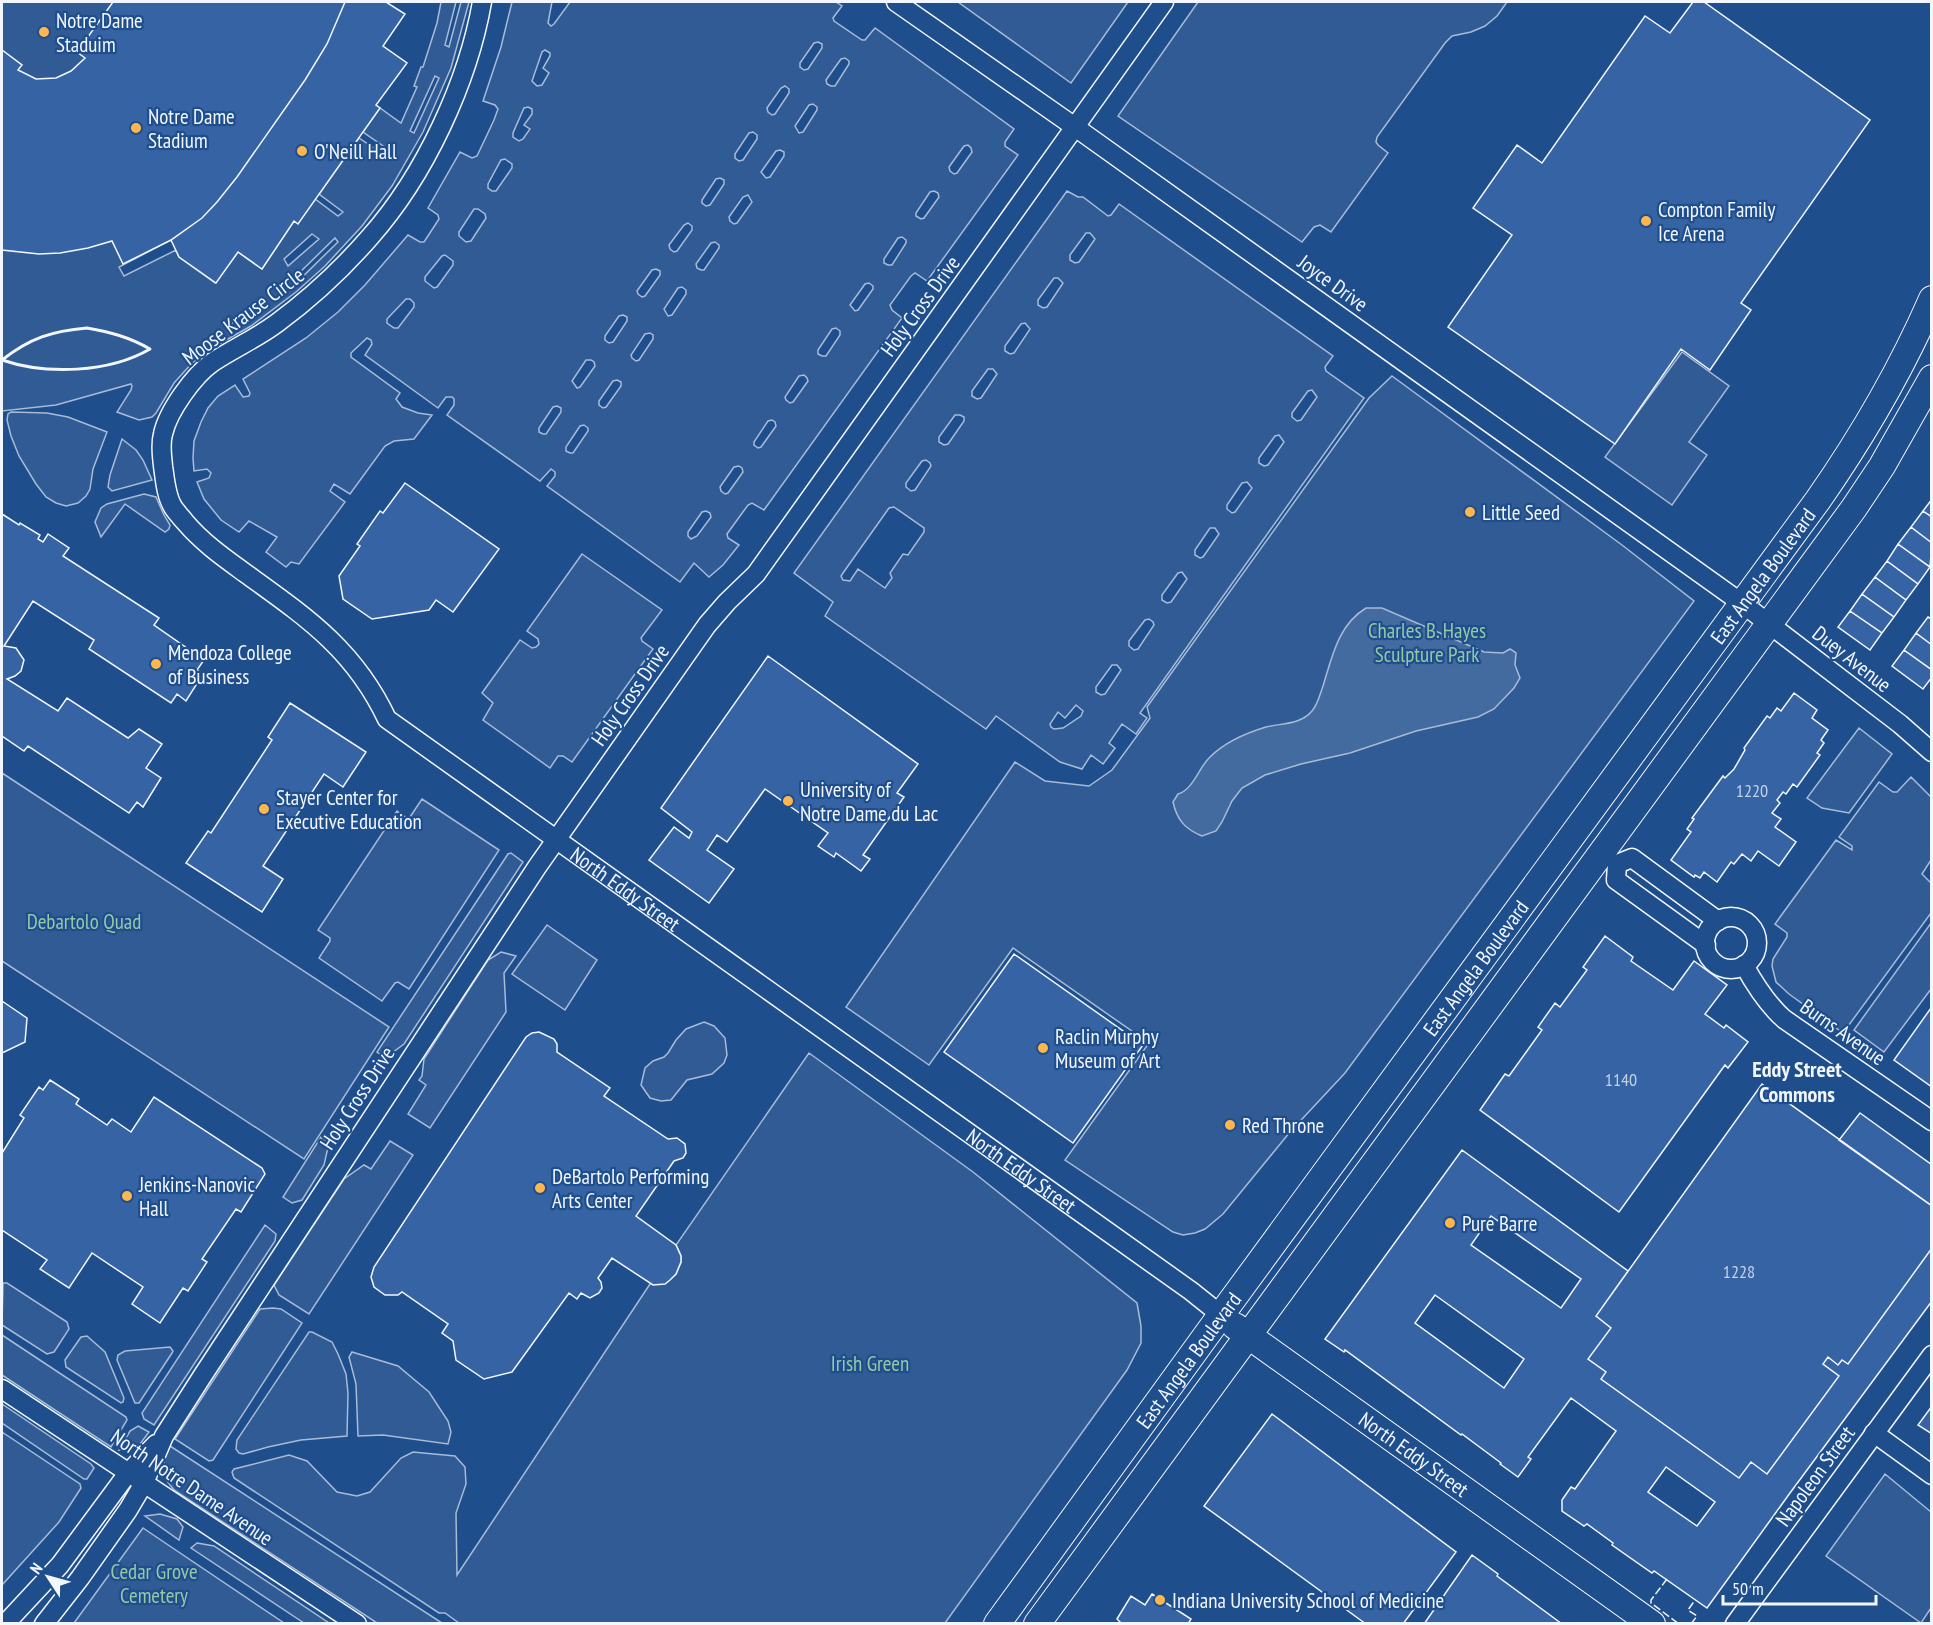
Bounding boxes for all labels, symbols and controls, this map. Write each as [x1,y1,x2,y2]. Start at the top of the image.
place label: Notre Dame Staduim [56,7,143,58]
marker: Notre Dame Staduim [37,25,51,39]
place label: Notre Dame Stadium [148,103,235,154]
marker: Notre Dame Stadium [129,121,143,135]
place label: O'Neill Hall [314,138,397,165]
marker: O'Neill Hall [295,144,309,158]
place label: Compton Family Ice Arena [1658,196,1775,247]
marker: Compton Family Ice Arena [1639,214,1653,228]
street label: Joyce Drive [1292,248,1373,318]
street label: Holy Cross Drive [874,250,966,362]
street label: Moose Krause Circle [177,261,309,371]
place label: Little Seed [1482,499,1560,526]
street label: East Angela Boulevard [1704,503,1821,649]
marker: Little Seed [1463,505,1477,519]
park label: Charles B. Hayes Sculpture Park [1368,617,1486,668]
street label: Duey Avenue [1807,620,1897,698]
place label: Mendoza College of Business [168,639,292,690]
street label: Holy Cross Drive [585,639,675,751]
marker: Mendoza College of Business [149,657,163,671]
place label: University of Notre Dame du Lac [800,776,939,827]
house number: 1220 [1736,779,1768,802]
place label: Stayer Center for Executive Education [276,784,422,835]
marker: University of Notre Dame du Lac [781,794,795,808]
marker: Stayer Center for Executive Education [257,802,271,816]
street label: North Eddy Street [565,840,686,937]
street label: East Angela Boulevard [1417,895,1534,1041]
park label: Debartolo Quad [27,908,141,935]
street label: Burns Avenue [1795,993,1891,1071]
place label: Raclin Murphy Museum of Art [1055,1023,1161,1074]
street label: Holy Cross Drive [314,1041,400,1155]
marker: Raclin Murphy Museum of Art [1036,1041,1050,1055]
district label: Eddy Street Commons [1752,1055,1842,1108]
house number: 1140 [1605,1068,1637,1091]
place label: Red Throne [1242,1112,1324,1139]
marker: Red Throne [1223,1118,1237,1132]
street label: North Eddy Street [961,1122,1082,1219]
place label: DeBartolo Performing Arts Center [552,1163,709,1214]
place label: Jenkins-Nanovic Hall [138,1171,256,1222]
marker: DeBartolo Performing Arts Center [533,1181,547,1195]
marker: Jenkins-Nanovic Hall [120,1189,134,1203]
place label: Pure Barre [1462,1210,1537,1237]
marker: Pure Barre [1443,1216,1457,1230]
house number: 1228 [1723,1260,1755,1283]
street label: East Angela Boulevard [1130,1287,1247,1433]
park label: Irish Green [831,1350,909,1377]
street label: North Eddy Street [1354,1406,1474,1502]
street label: Napoleon Street [1770,1420,1861,1531]
street label: North Notre Dame Avenue [106,1423,278,1551]
north arrow [18,1547,78,1607]
park label: Cedar Grove Cemetery [110,1558,198,1609]
text: N [25,1559,46,1578]
scale bar [1723,1568,1876,1606]
text: 50 m [1732,1577,1764,1600]
place label: Indiana University School of Medicine [1172,1587,1444,1614]
marker: Indiana University School of Medicine [1153,1593,1167,1607]

